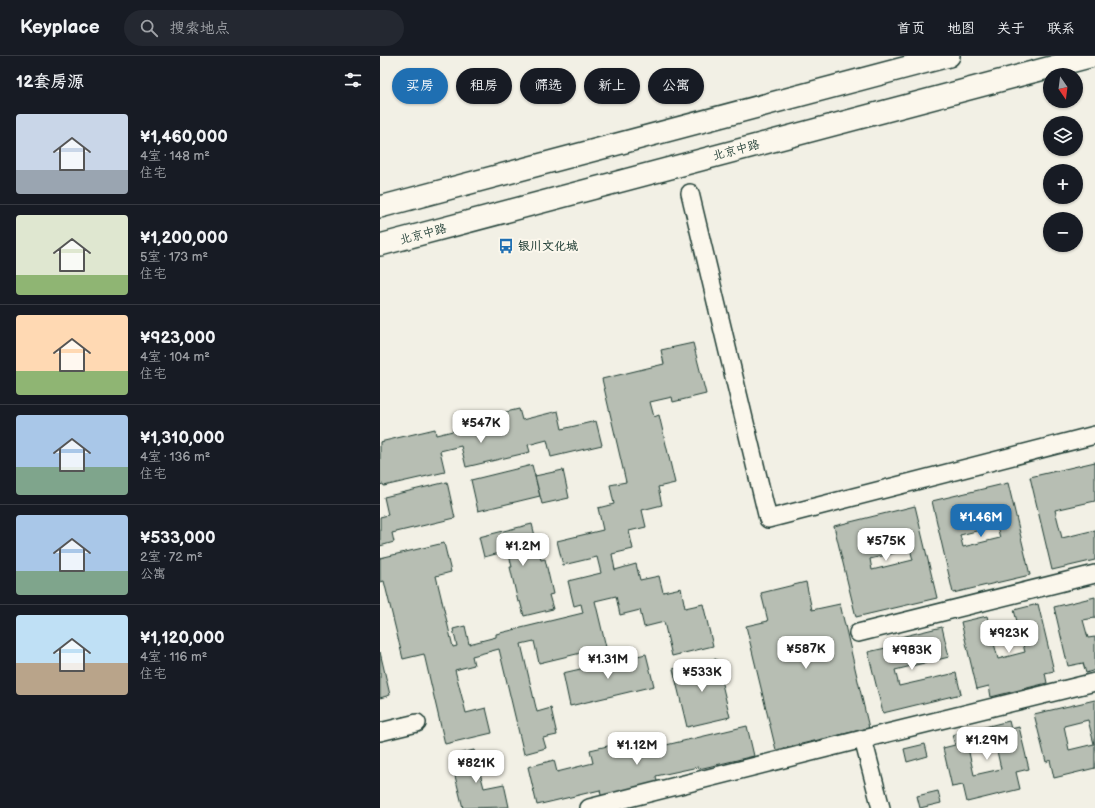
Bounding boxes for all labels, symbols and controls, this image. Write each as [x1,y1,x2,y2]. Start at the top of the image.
search box [124,10,404,46]
text: Keyplace [20,16,100,39]
icon: search [138,17,160,39]
text: 搜索地点 [170,19,230,38]
text: 首页 [897,20,925,37]
text: 地图 [947,20,975,37]
text: 关于 [997,20,1025,37]
text: 联系 [1047,20,1075,37]
chip: 买房 [392,68,448,104]
chip: 租房 [456,68,512,104]
chip: 筛选 [520,68,576,104]
chip: 新上 [584,68,640,104]
chip: 公寓 [648,68,704,104]
north arrow [1043,68,1083,108]
map controls [1043,68,1083,252]
icon: filters [342,69,364,91]
text: 12套房源 [16,72,84,92]
button: layers [1043,116,1083,156]
text: ¥1,460,000 [140,127,228,147]
icon: home [48,130,96,178]
street label: 北京中路 [711,137,761,164]
text: 4室 · 148 m² [140,148,210,164]
button: + [1043,164,1083,204]
text: 住宅 [140,165,166,181]
button: − [1043,212,1083,252]
street label: 北京中路 [398,221,448,248]
text: ¥1,200,000 [140,228,228,248]
icon: home [48,231,96,279]
bus stop icon: 银川文化城 [497,237,515,255]
place label: 银川文化城 [518,239,578,254]
text: 5室 · 173 m² [140,249,208,265]
text: 住宅 [140,266,166,282]
text: ¥923,000 [140,328,216,348]
icon: home [48,331,96,379]
text: 4室 · 104 m² [140,349,210,365]
text: 住宅 [140,366,166,382]
pin: ¥547K [453,410,509,444]
text: ¥547K [461,415,501,431]
text: ¥1,310,000 [140,428,225,448]
icon: home [48,431,96,479]
text: 4室 · 136 m² [140,449,210,465]
text: 住宅 [140,466,166,482]
pin: ¥1.46M [948,504,1014,538]
text: ¥1.46M [959,509,1003,525]
text: ¥533,000 [140,528,216,548]
pin: ¥575K [858,528,914,562]
icon: home [48,531,96,579]
pin: ¥1.2M [495,533,551,567]
text: ¥575K [866,533,906,549]
text: ¥1.2M [505,538,541,554]
text: 2室 · 72 m² [140,549,203,565]
text: 公寓 [140,566,166,582]
pin: ¥923K [981,620,1037,654]
text: ¥923K [989,625,1029,641]
text: ¥1,120,000 [140,628,225,648]
icon: home [48,631,96,679]
pin: ¥587K [778,636,834,670]
pin: ¥983K [884,637,940,671]
text: ¥587K [786,641,826,657]
text: ¥983K [892,642,932,658]
pin: ¥1.31M [575,646,641,680]
text: 4室 · 116 m² [140,649,207,665]
text: ¥1.31M [588,651,628,667]
pin: ¥533K [674,659,730,693]
text: ¥533K [682,664,722,680]
text: 住宅 [140,666,166,682]
pin: ¥1.29M [954,727,1020,761]
pin: ¥1.12M [604,732,670,766]
text: ¥1.29M [966,732,1008,748]
text: ¥1.12M [617,737,657,753]
pin: ¥821K [448,750,504,784]
text: ¥821K [457,755,495,771]

